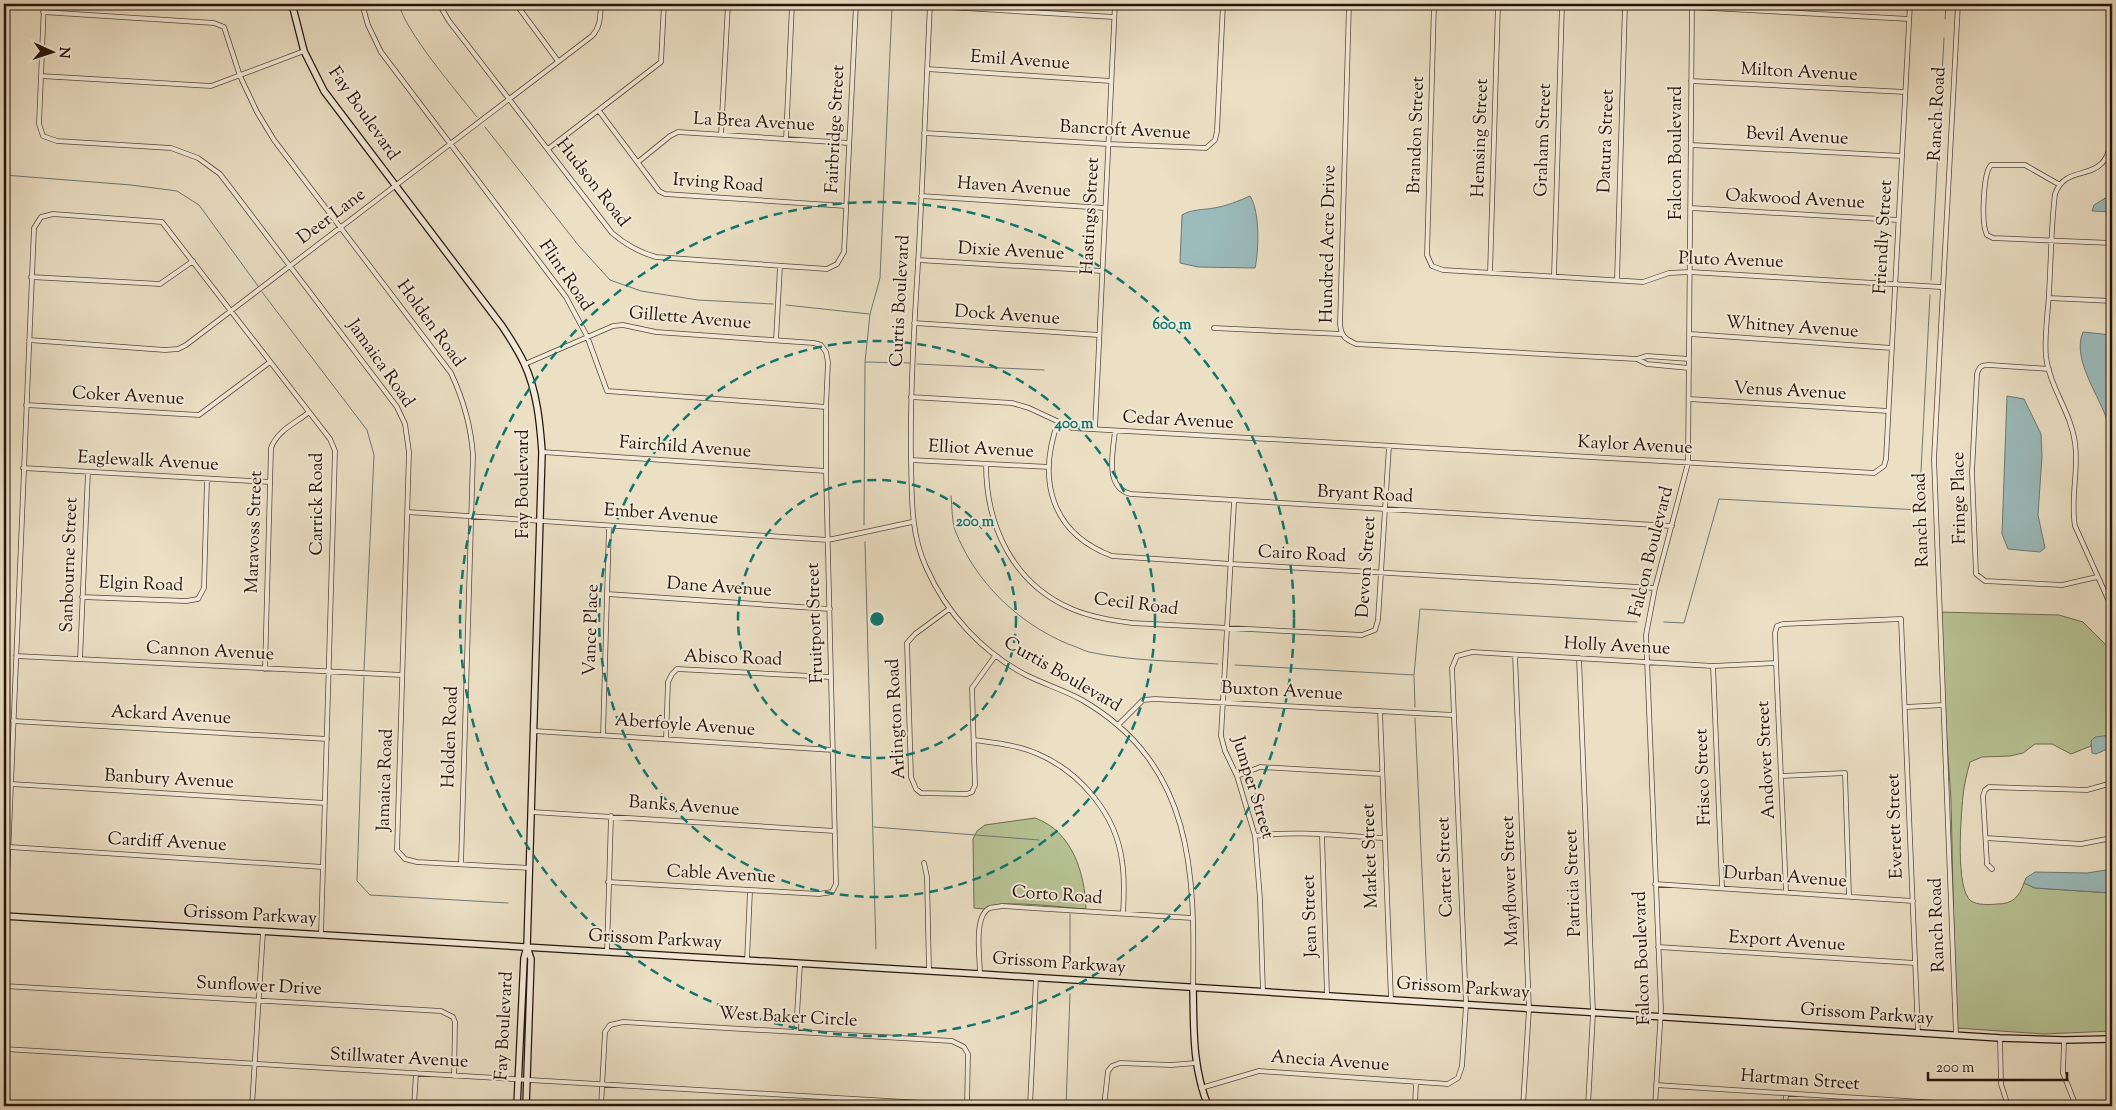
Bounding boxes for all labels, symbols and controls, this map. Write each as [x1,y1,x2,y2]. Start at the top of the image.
north arrow [28,28,78,78]
street label: Emil Avenue [969,45,1071,77]
text: N [53,46,73,59]
street label: Milton Avenue [1740,57,1858,89]
street label: Fay Boulevard [321,62,405,166]
street label: Fairbridge Street [820,64,852,194]
street label: Ranch Road [1923,66,1953,162]
street label: Brandon Street [1402,76,1432,194]
street label: Hemsing Street [1466,78,1496,198]
street label: Graham Street [1529,83,1559,197]
street label: Falcon Boulevard [1664,86,1690,220]
street label: Datura Street [1592,88,1622,194]
street label: La Brea Avenue [693,107,815,139]
street label: Bancroft Avenue [1059,115,1191,147]
street label: Bevil Avenue [1745,121,1849,153]
street label: Hudson Road [549,133,635,233]
street label: Hastings Street [1075,157,1107,275]
street label: Hundred Acre Drive [1315,165,1343,323]
street label: Irving Road [672,168,764,200]
street label: Haven Avenue [956,171,1072,205]
street label: Friendly Street [1868,179,1900,295]
street label: Deer Lane [292,183,372,251]
street label: Oakwood Avenue [1724,183,1866,217]
street label: Curtis Boulevard [885,234,917,368]
street label: Flint Road [532,235,598,317]
street label: Dixie Avenue [957,236,1065,268]
street label: Pluto Avenue [1678,246,1784,276]
street label: Holden Road [389,275,471,373]
street label: Dock Avenue [953,299,1061,333]
street label: Gillette Avenue [628,301,752,337]
street label: Whitney Avenue [1725,310,1859,346]
street label: Jamaica Road [339,314,420,413]
text: 600 m [1153,315,1192,336]
street label: Venus Avenue [1733,376,1847,408]
street label: Coker Avenue [71,381,185,413]
street label: Cedar Avenue [1122,405,1234,437]
text: 400 m [1054,414,1094,435]
street label: Fay Boulevard [511,429,537,539]
street label: Fairchild Avenue [618,430,752,466]
street label: Kaylor Avenue [1577,430,1693,462]
street label: Elliot Avenue [927,434,1035,466]
street label: Eaglewalk Avenue [77,445,219,479]
street label: Fringe Place [1946,451,1974,545]
street label: Carrick Road [305,453,331,555]
street label: Maravoss Street [240,470,270,594]
street label: Ranch Road [1907,472,1937,568]
street label: Bryant Road [1316,479,1414,511]
street label: Falcon Boulevard [1623,484,1681,620]
street label: Sanbourne Street [55,497,85,633]
street label: Ember Avenue [603,498,719,532]
text: 200 m [956,512,995,533]
street label: Devon Street [1350,515,1384,619]
street label: Cairo Road [1257,540,1347,570]
street label: Fruitport Street [801,562,831,684]
street label: Elgin Road [98,571,184,599]
street label: Dane Avenue [666,571,772,605]
street label: Vance Place [577,583,607,677]
street label: Cecil Road [1092,587,1180,623]
centre of rings [868,610,886,628]
street label: Curtis Boulevard [998,631,1126,719]
street label: Holly Avenue [1563,631,1671,663]
street label: Cannon Avenue [145,636,275,668]
street label: Abisco Road [683,644,783,674]
street label: Arlington Road [881,658,913,780]
street label: Buxton Avenue [1220,676,1344,708]
street label: Holden Road [436,685,466,789]
street label: Ackard Avenue [110,700,232,732]
street label: Andover Street [1751,700,1783,820]
street label: Aberfoyle Avenue [614,708,756,744]
street label: Jamaica Road [371,728,401,833]
street label: Frisco Street [1689,728,1719,826]
street label: Jumper Street [1224,733,1280,842]
street label: Banbury Avenue [103,764,235,796]
street label: Everett Street [1881,773,1911,879]
street label: Banks Avenue [628,790,740,824]
street label: Market Street [1356,803,1386,909]
street label: Mayflower Street [1496,815,1526,947]
street label: Carter Street [1431,816,1461,918]
street label: Cardiff Avenue [107,827,227,859]
street label: Patricia Street [1559,829,1589,937]
street label: Cable Avenue [666,859,776,891]
street label: Durban Avenue [1722,861,1848,895]
street label: Jean Street [1297,874,1325,959]
street label: Ranch Road [1923,877,1953,973]
street label: Corto Road [1011,880,1103,912]
street label: Falcon Boulevard [1628,890,1658,1026]
street label: Grissom Parkway [182,900,318,932]
street label: Grissom Parkway [587,924,723,956]
street label: Export Avenue [1728,925,1846,959]
street label: Grissom Parkway [991,946,1127,982]
street label: Sunflower Drive [195,971,323,1003]
street label: Fay Boulevard [489,971,521,1081]
street label: Grissom Parkway [1395,971,1531,1007]
street label: Grissom Parkway [1799,997,1935,1033]
street label: West Baker Circle [718,1001,858,1035]
street label: Stillwater Avenue [329,1042,469,1076]
street label: Anecia Avenue [1270,1045,1390,1079]
scale bar [1928,1050,2067,1082]
text: 200 m [1936,1058,1975,1079]
street label: Hartman Street [1740,1064,1860,1098]

